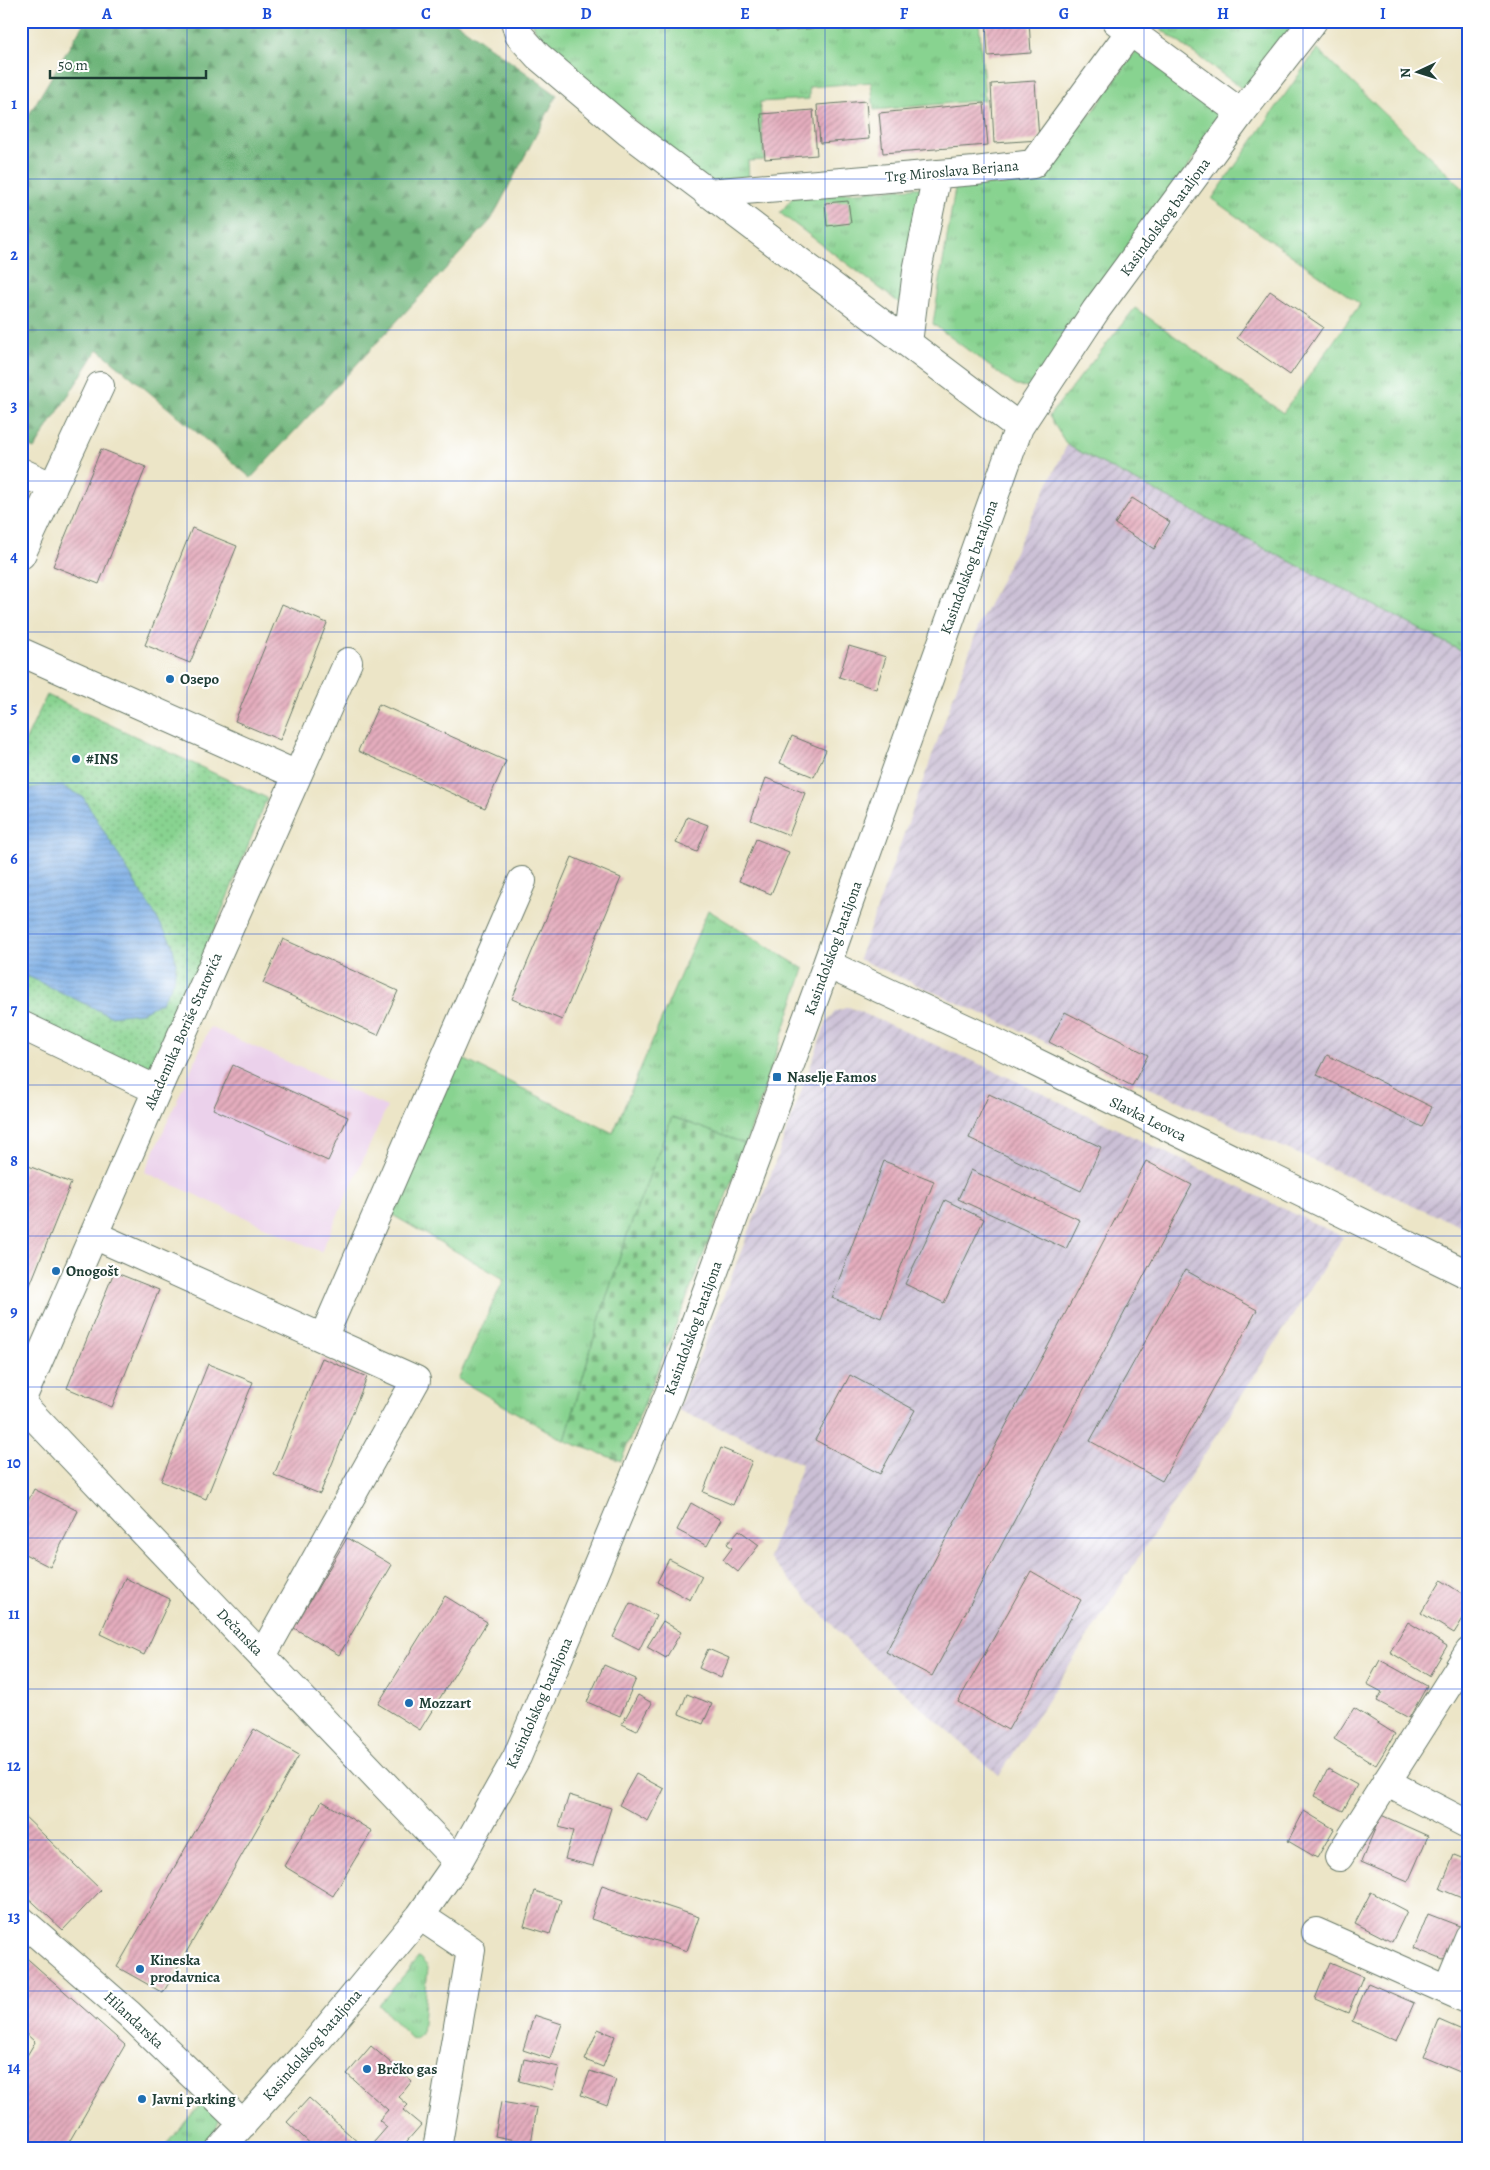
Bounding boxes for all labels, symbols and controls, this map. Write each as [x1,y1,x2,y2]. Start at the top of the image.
text: A [101,3,113,25]
text: B [262,3,272,25]
text: C [421,3,431,25]
text: D [580,3,592,25]
text: E [740,3,750,25]
text: F [900,3,909,25]
text: G [1059,3,1069,25]
text: H [1217,3,1229,25]
text: I [1380,3,1386,25]
scale bar [50,48,206,80]
north arrow [1392,48,1442,98]
text: 50 m [58,55,88,75]
text: N [1396,67,1415,79]
text: 1 [11,93,17,115]
street label: Kasindolskog bataljona [1115,154,1215,280]
street label: Trg Miroslava Berjana [884,155,1020,187]
text: 2 [10,244,18,266]
text: 3 [11,395,18,417]
street label: Kasindolskog bataljona [935,497,1003,637]
text: 4 [10,546,18,568]
place label: Озеро [180,669,220,689]
marker: Озеро [164,673,176,685]
text: 5 [11,697,18,719]
place label: #INS [86,749,118,769]
marker: #INS [70,753,82,765]
text: 6 [10,848,18,870]
street label: Kasindolskog bataljona [799,878,867,1018]
street label: Akademika Boriše Starovića [139,949,227,1114]
text: 7 [11,999,18,1021]
place label: Naselje Famos [787,1067,877,1087]
marker: Naselje Famos [771,1071,783,1083]
street label: Slavka Leovca [1106,1092,1190,1146]
text: 8 [10,1150,18,1172]
street label: Kasindolskog bataljona [659,1258,727,1398]
place label: Onogošt [66,1261,119,1281]
marker: Onogošt [50,1265,62,1277]
text: 9 [10,1301,18,1323]
text: 10 [7,1452,21,1474]
text: 11 [8,1603,20,1625]
street label: Dečanska [212,1604,268,1660]
street label: Kasindolskog bataljona [501,1634,577,1772]
place label: Mozzart [419,1693,471,1713]
marker: Mozzart [403,1697,415,1709]
text: 12 [7,1755,21,1777]
text: 13 [8,1906,20,1928]
place label: Kineska prodavnica [150,1950,221,1987]
marker: Kineska prodavnica [134,1963,146,1975]
street label: Kasindolskog bataljona [258,1985,366,2105]
street label: Hilandarska [100,1987,168,2053]
text: 14 [7,2057,21,2079]
place label: Brčko gas [377,2059,437,2079]
marker: Brčko gas [361,2063,373,2075]
place label: Javni parking [152,2089,236,2109]
marker: Javni parking [136,2093,148,2105]

